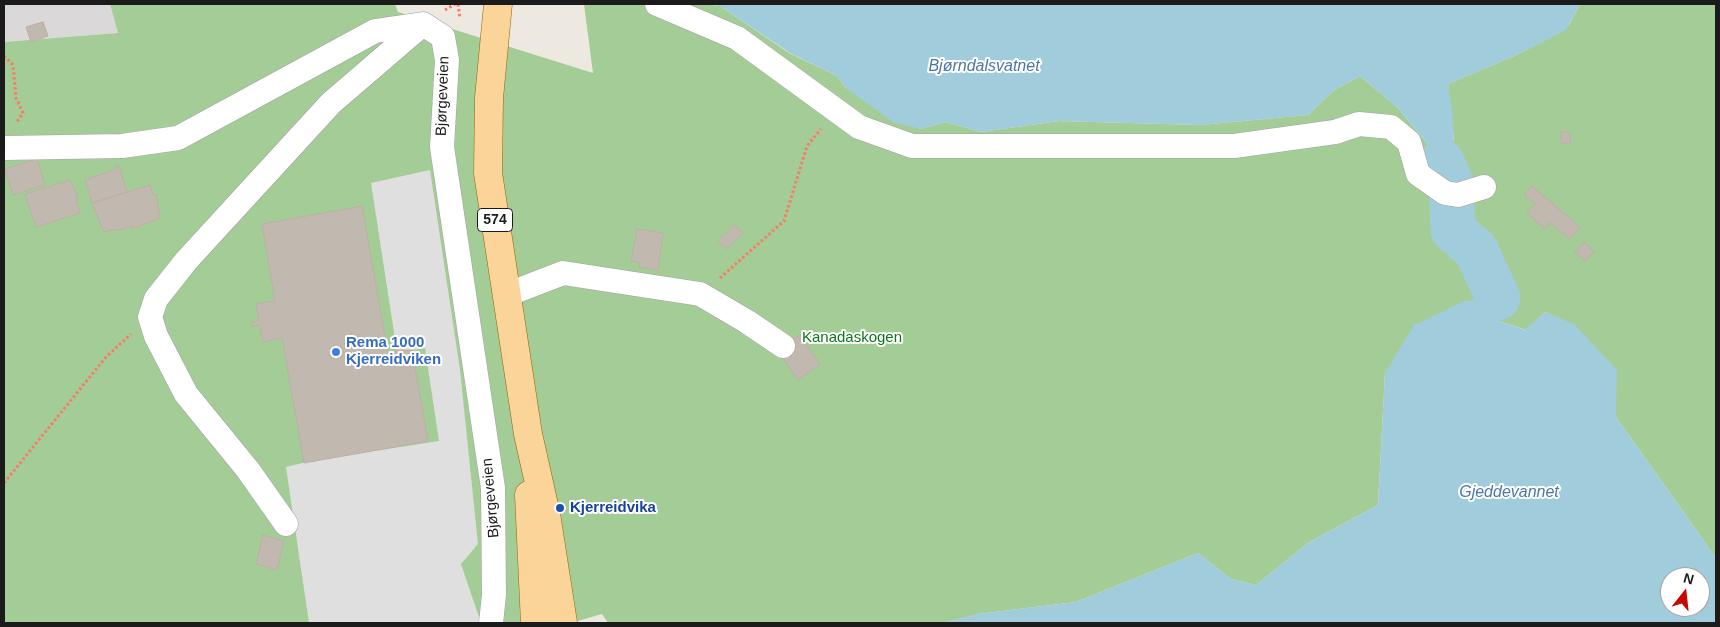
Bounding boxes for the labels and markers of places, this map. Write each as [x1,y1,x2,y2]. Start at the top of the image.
place label: Rema 1000 Kjerreidviken [346,334,441,369]
marker: Rema 1000 Kjerreidviken [330,346,342,358]
place label: Kjerreidvika [570,499,656,517]
marker: Kjerreidvika [554,502,566,514]

